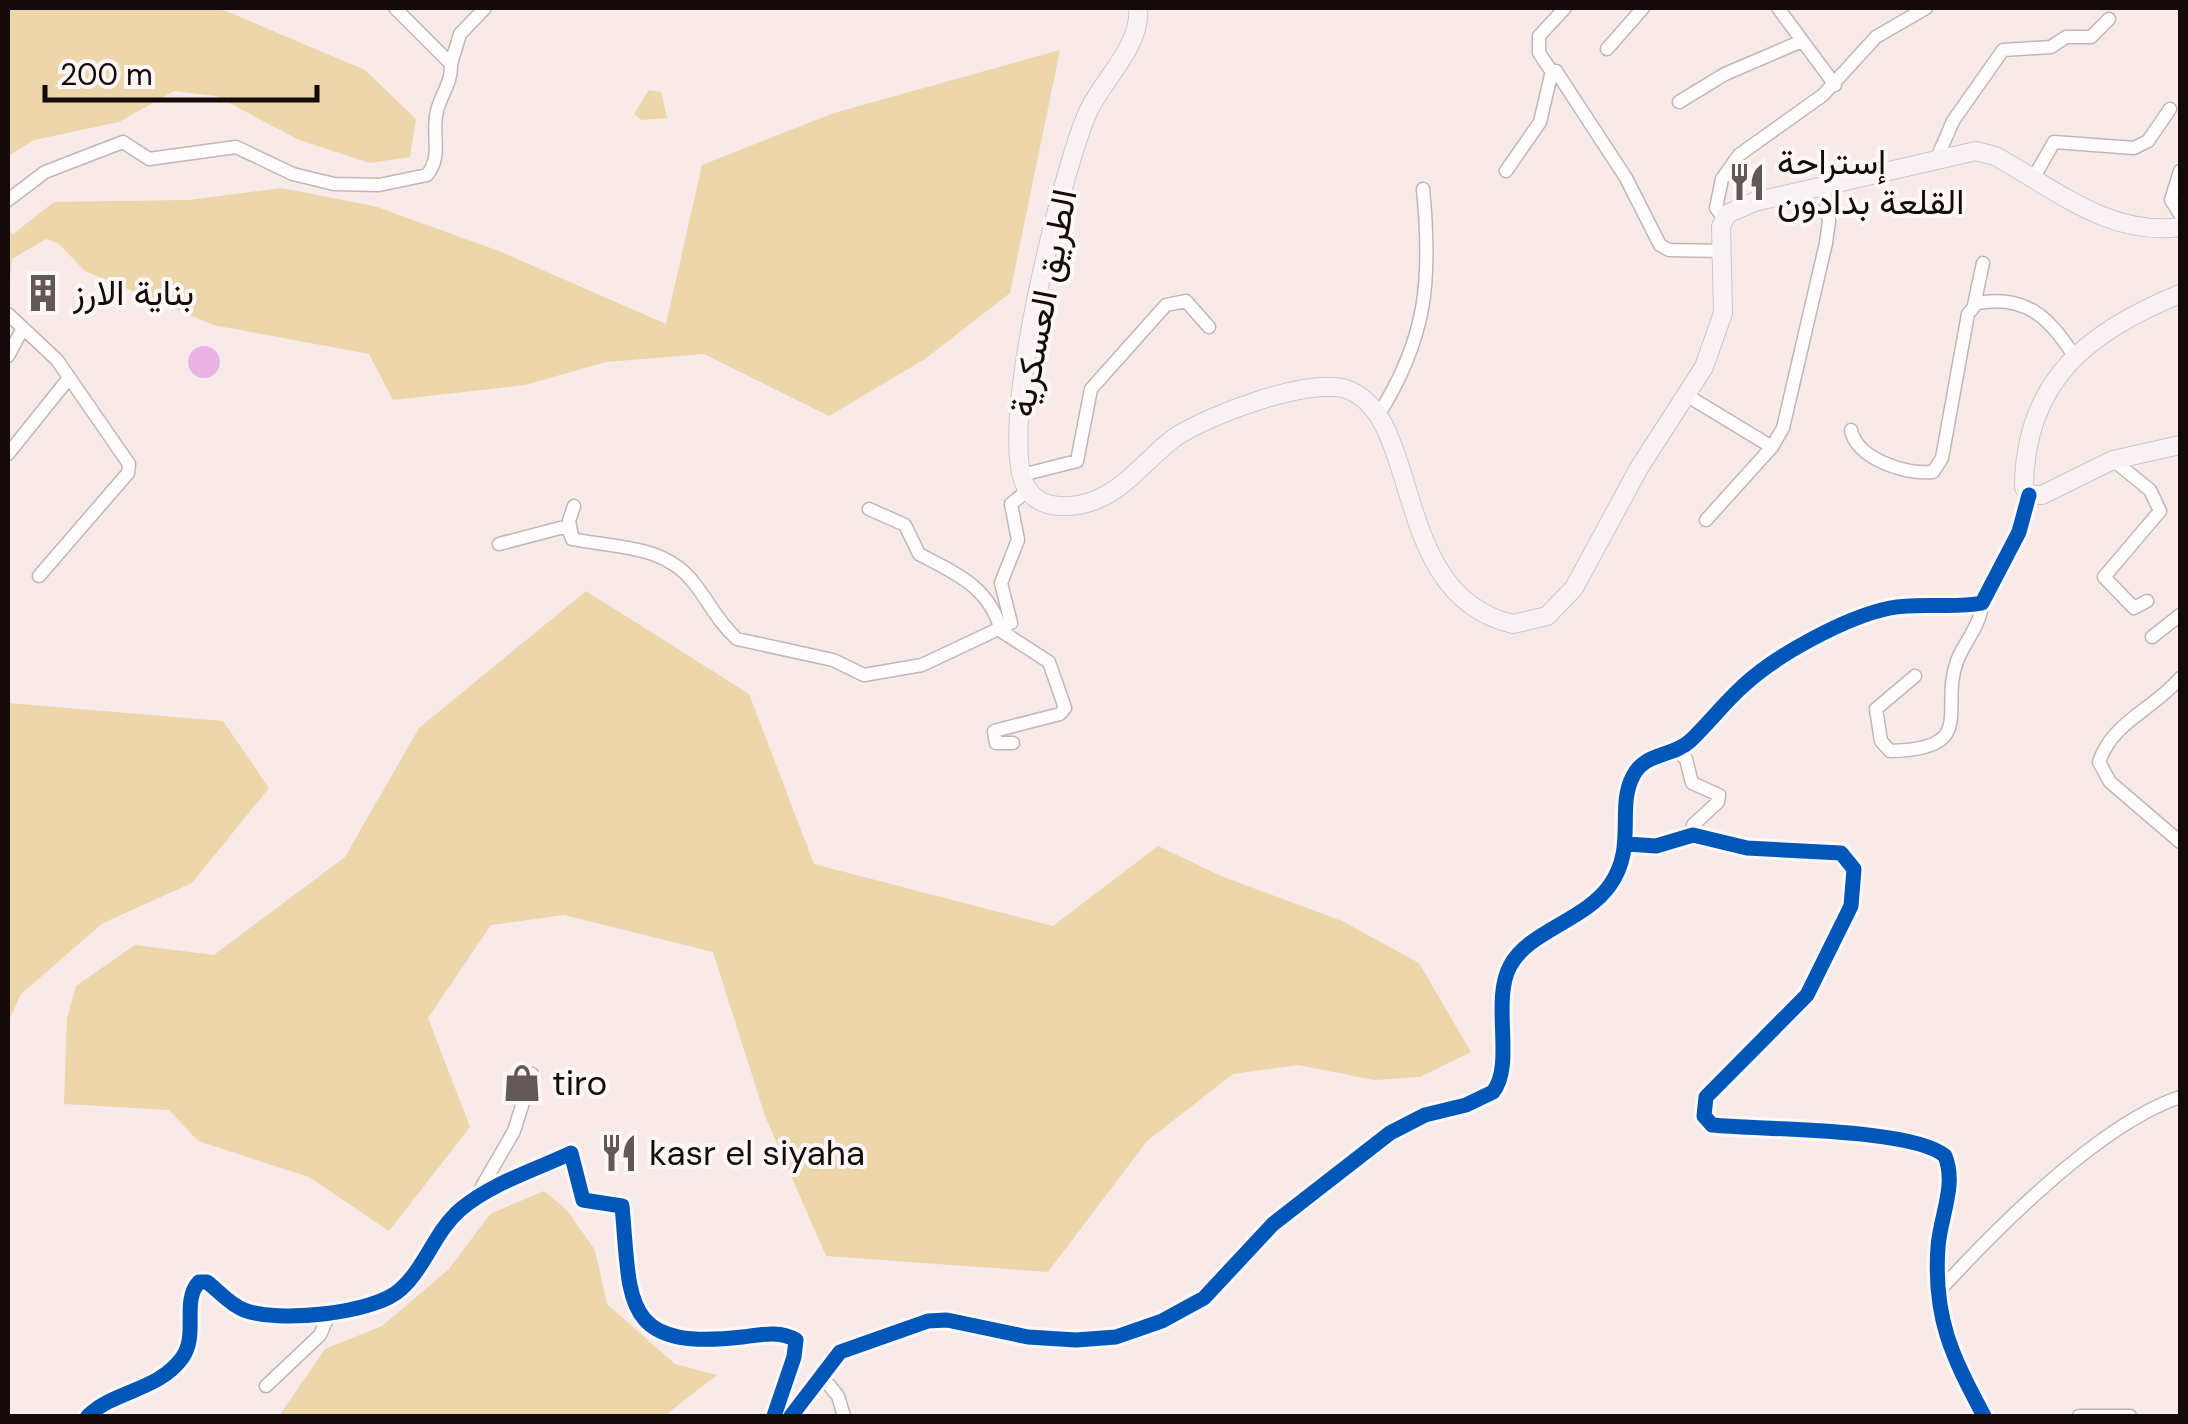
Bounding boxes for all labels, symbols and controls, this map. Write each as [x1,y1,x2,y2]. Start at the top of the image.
scale bar [45,40,318,102]
text: 200 m [60,55,153,94]
place label: إستراحة القلعة بدادون [1777,139,1964,225]
restaurant icon: إستراحة القلعة بدادون [1726,161,1768,203]
street label: الطريق العسكرية [998,185,1088,421]
place label: بناية الارز [72,270,194,316]
building icon: بناية الارز [22,272,64,314]
place label: tiro [552,1060,607,1106]
shop icon: tiro [501,1062,543,1104]
place label: kasr el siyaha [649,1130,865,1176]
restaurant icon: kasr el siyaha [598,1132,640,1174]

